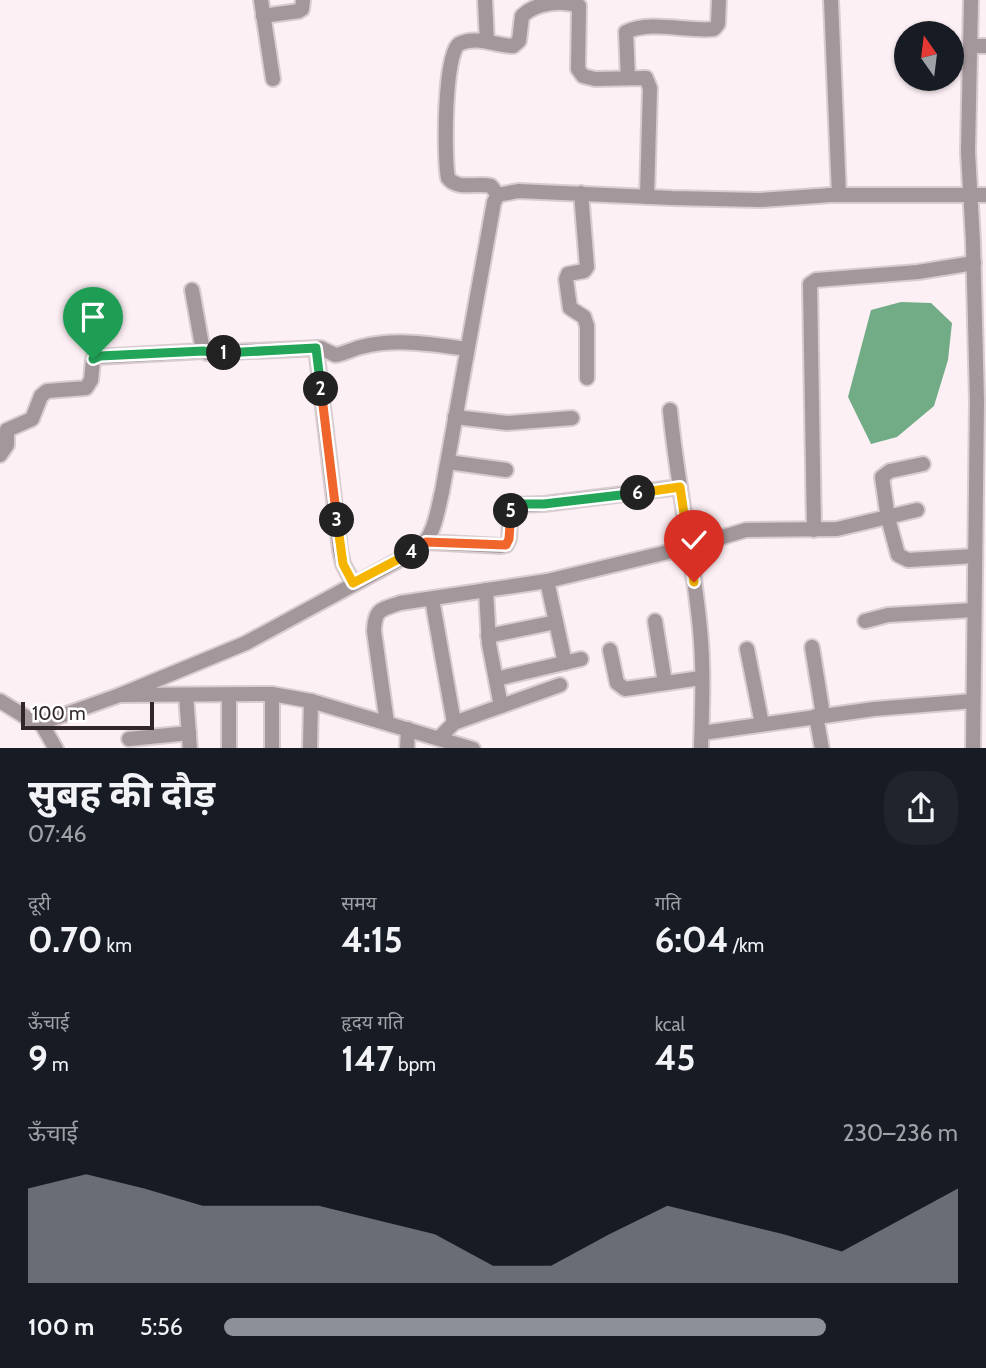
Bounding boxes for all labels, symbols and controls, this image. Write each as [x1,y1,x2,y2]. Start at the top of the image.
north arrow [894,21,964,91]
map controls [894,21,964,91]
pin [63,287,123,359]
icon: arrive [74,298,112,336]
pin: 1 [206,336,242,370]
text: 1 [220,341,227,364]
pin: 2 [304,372,338,406]
text: 2 [315,377,326,400]
pin: 6 [620,476,656,510]
text: 6 [632,481,643,504]
pin: 5 [494,494,528,528]
text: 5 [505,499,516,522]
pin: 3 [320,503,354,538]
text: 3 [331,508,342,531]
pin [664,510,724,582]
icon: check [675,521,713,559]
pin: 4 [394,534,430,570]
text: 4 [406,540,417,563]
scale bar [21,699,154,731]
text: 100 m [32,702,86,725]
text: सुबह की दौड़ [28,770,215,817]
button: share [884,771,958,845]
text: 07:46 [28,820,87,848]
text: दूरी [28,892,51,915]
text: समय [341,892,377,915]
text: गति [655,892,681,915]
text: 0.70 [28,918,102,961]
text: 4:15 [341,918,403,961]
text: 6:04 [655,918,729,961]
text: km [102,934,132,957]
text: /km [729,934,764,957]
text: ऊँचाई [28,1011,69,1034]
text: हृदय गति [341,1011,404,1034]
text: kcal [655,1013,685,1036]
text: 45 [655,1036,695,1079]
text: 9 [28,1037,48,1080]
text: 147 [341,1037,394,1080]
text: m [48,1053,69,1076]
text: bpm [394,1053,436,1076]
text: ऊँचाई [28,1119,78,1147]
text: 230–236 m [842,1119,958,1147]
text: 100 m [28,1313,94,1341]
text: 5:56 [140,1313,183,1341]

